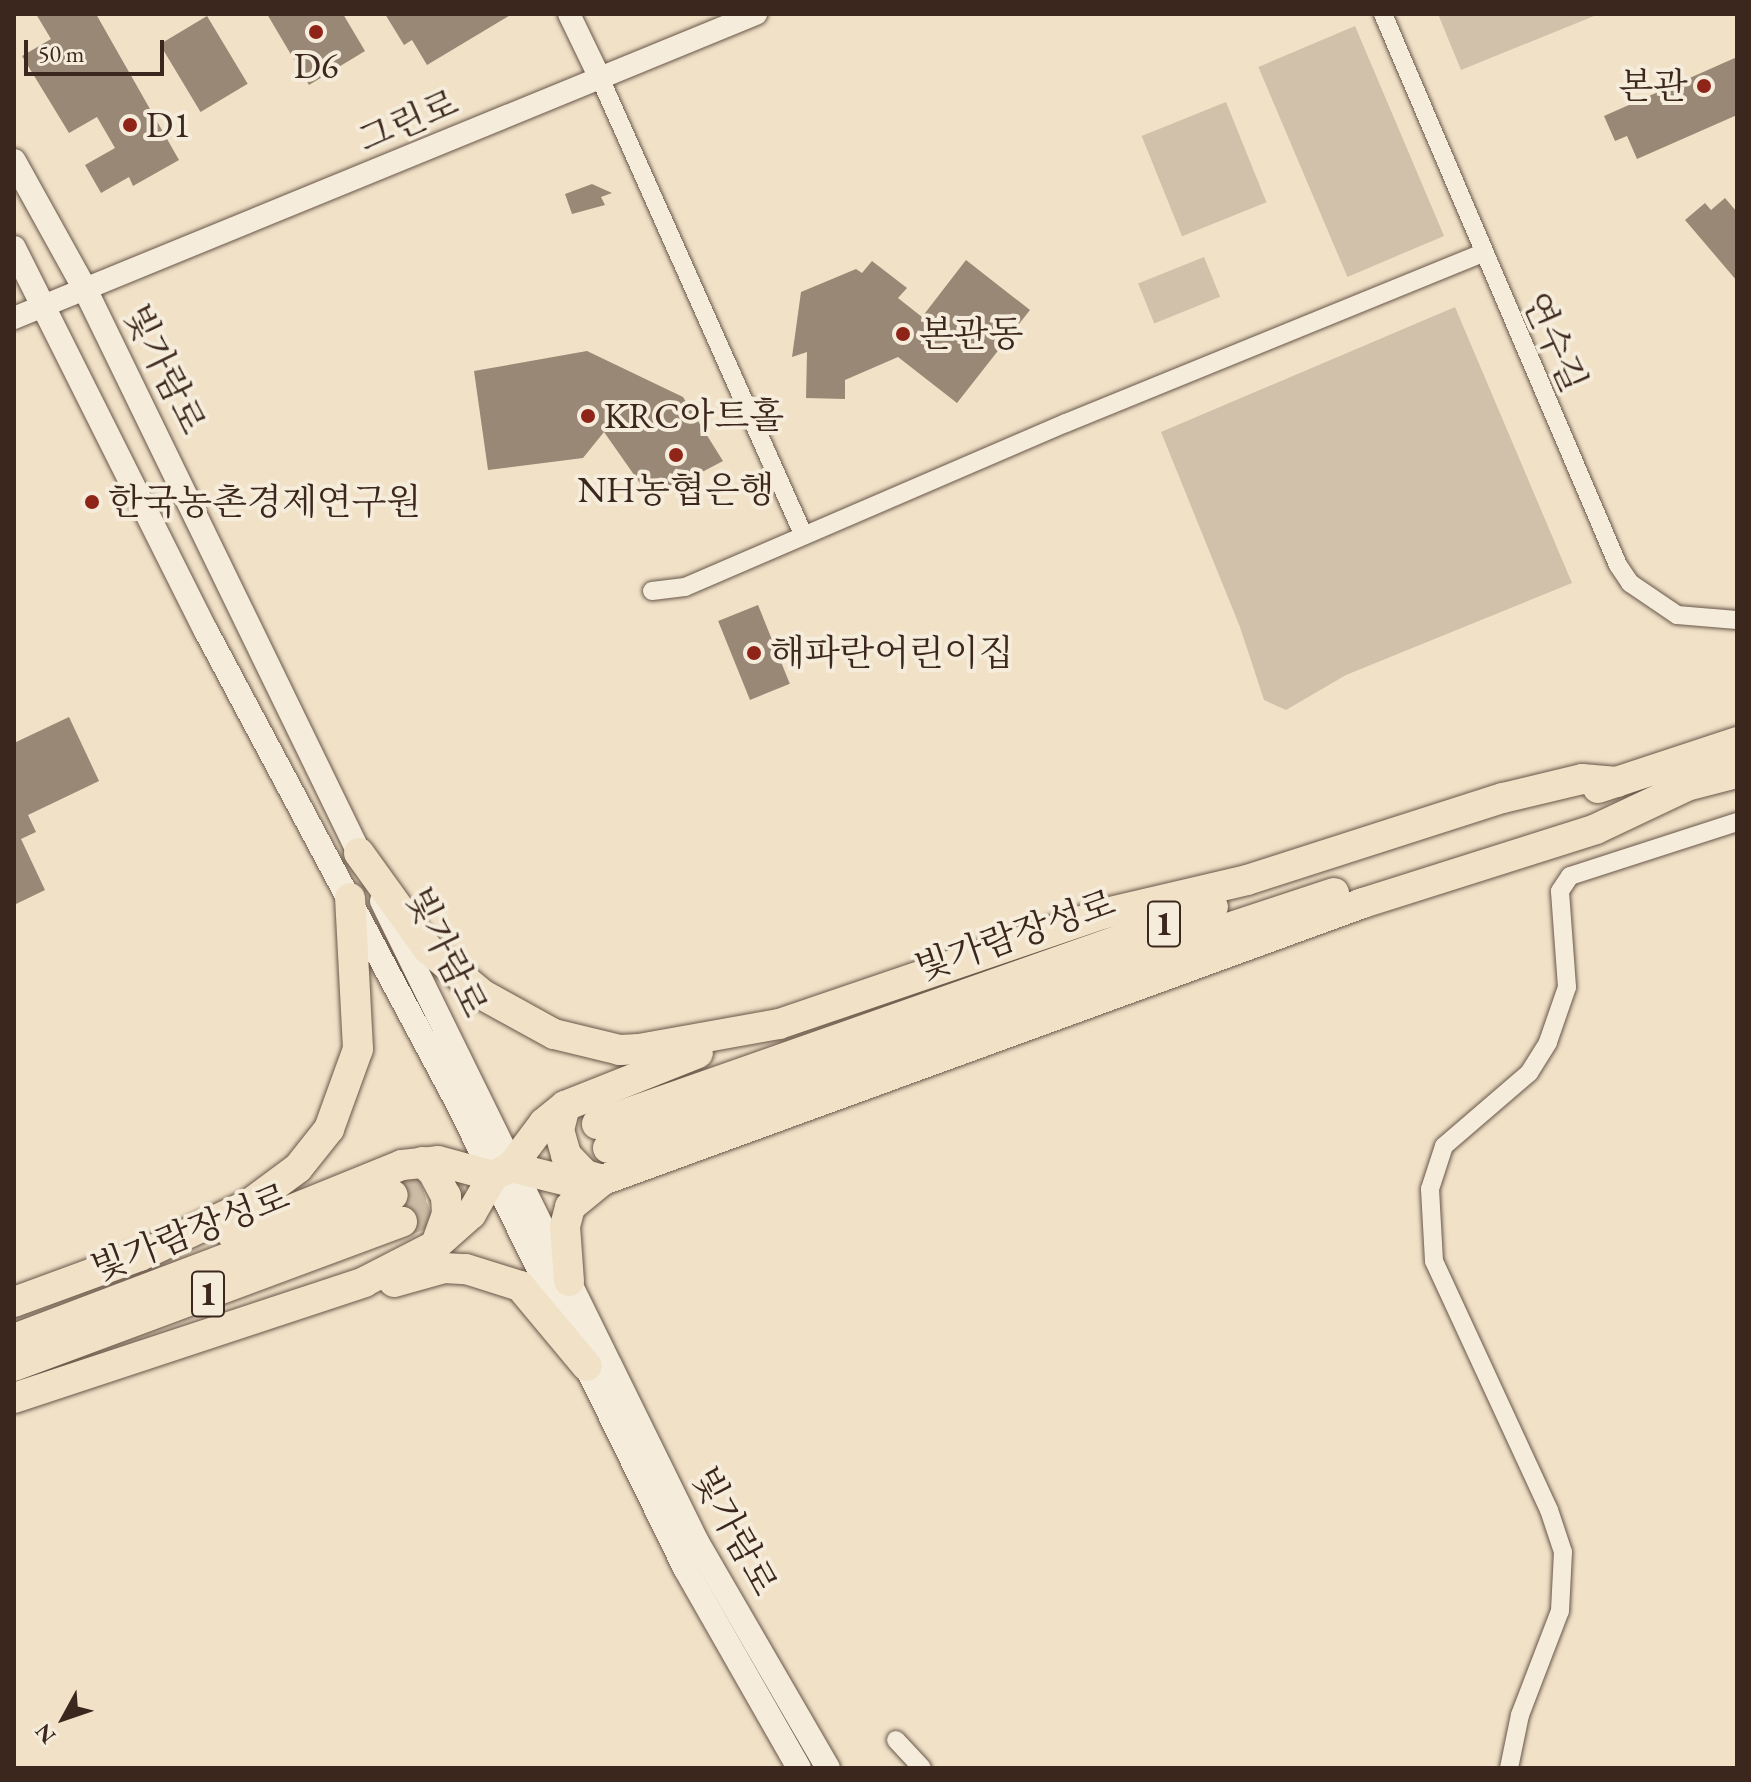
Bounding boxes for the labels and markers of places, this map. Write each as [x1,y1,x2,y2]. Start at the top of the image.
marker: D6 [307,23,325,41]
place label: D6 [294,44,338,88]
place label: 본관 [1618,64,1688,108]
marker: 본관 [1695,77,1713,95]
place label: D1 [146,103,190,147]
marker: D1 [121,116,139,134]
place label: 본관동 [919,312,1023,356]
marker: 본관동 [894,325,912,343]
place label: KRC아트홀 [604,394,784,438]
marker: KRC아트홀 [579,407,597,425]
marker: NH농협은행 [667,446,685,464]
place label: NH농협은행 [578,468,774,512]
place label: 한국농촌경제연구원 [108,480,421,524]
marker: 한국농촌경제연구원 [83,493,101,511]
place label: 해파란어린이집 [770,631,1013,675]
marker: 해파란어린이집 [745,644,763,662]

